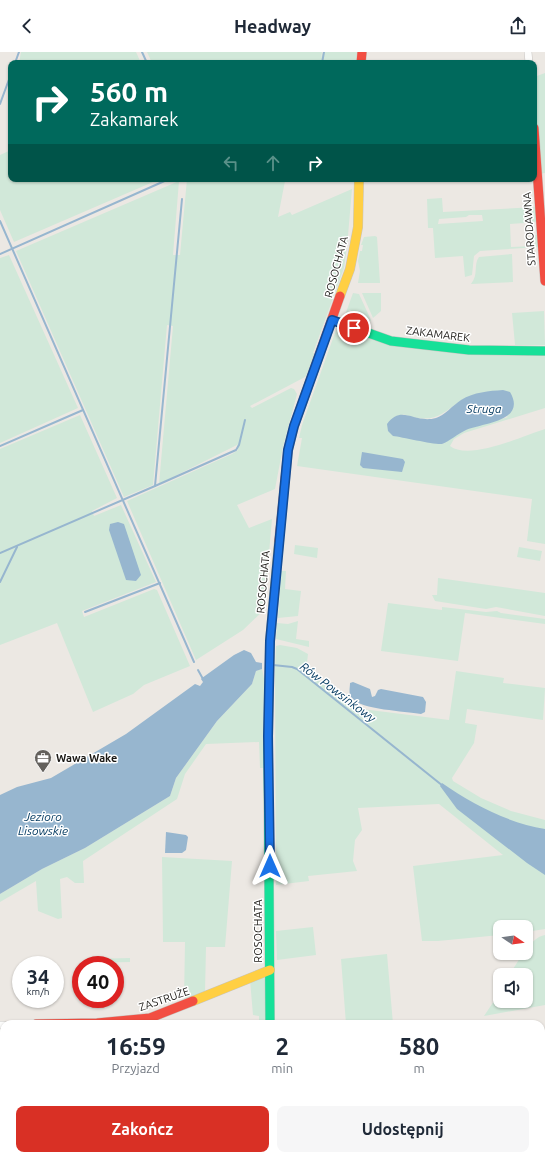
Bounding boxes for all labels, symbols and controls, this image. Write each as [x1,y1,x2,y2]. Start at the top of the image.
icon: back [16,15,38,37]
icon: share [507,15,529,37]
text: Headway [234,16,311,36]
icon: right [24,76,76,128]
text: 560 m [90,76,168,107]
text: Zakamarek [90,109,178,129]
icon: left [220,152,242,174]
icon: ahead [262,152,284,174]
icon: right [304,152,326,174]
street label: STARODAWNA [520,191,538,266]
street label: ROSOCHATA [322,234,350,299]
pin [337,311,371,345]
icon: arrive [343,317,365,339]
street label: ZAKAMAREK [405,324,471,344]
water label: Struga [466,402,502,415]
street label: ROSOCHATA [254,549,272,614]
water label: Rów Powsinkowy [298,659,378,725]
office icon: Wawa Wake [33,748,53,773]
place label: Wawa Wake [56,752,117,764]
water label: Jezioro Lisowskie [18,810,68,837]
position arrow [249,845,291,887]
street label: ROSOCHATA [252,899,264,963]
north arrow [493,920,533,960]
map controls [493,920,533,1008]
speed limit sign: 40 [72,956,124,1008]
text: 34 [27,965,49,988]
button: sound [493,968,533,1008]
street label: ZASTRUŻE [137,985,191,1013]
text: km/h [26,986,50,997]
text: 16:59 [106,1033,166,1060]
text: 2 [275,1033,289,1060]
text: 580 [399,1033,439,1060]
text: Przyjazd [112,1061,160,1075]
text: min [271,1061,293,1075]
text: m [413,1061,425,1075]
button: Zakończ [16,1106,269,1152]
button: Udostępnij [277,1106,529,1152]

